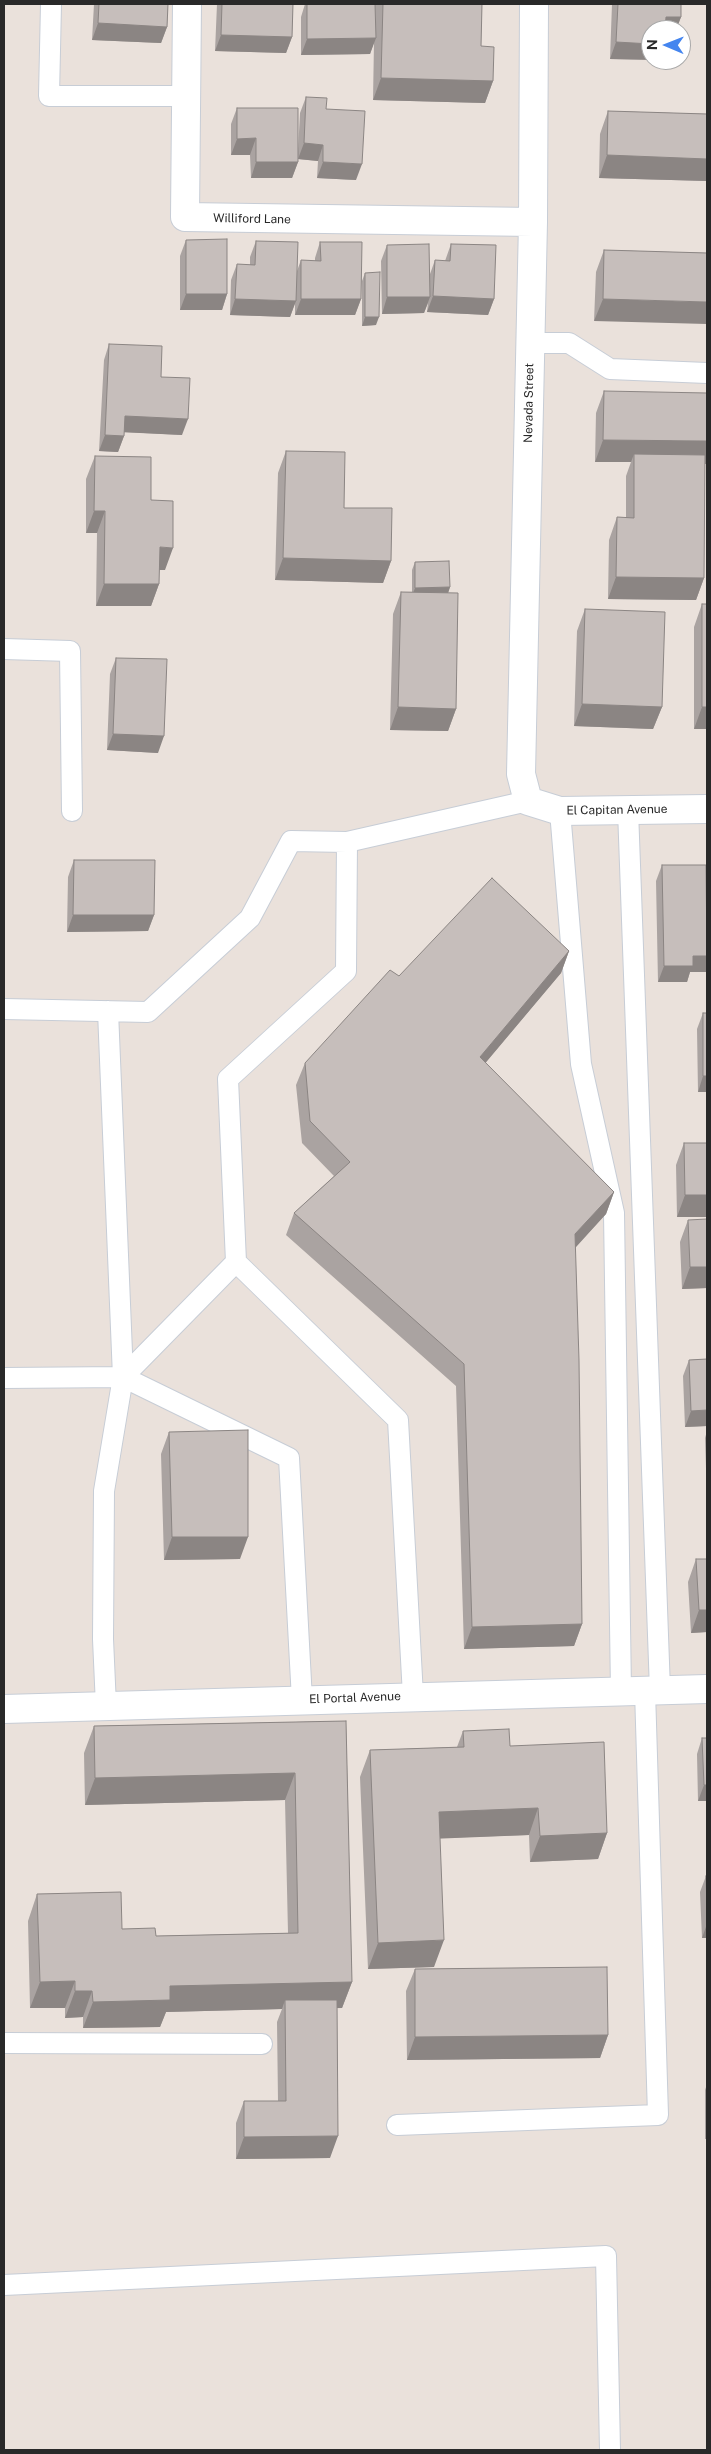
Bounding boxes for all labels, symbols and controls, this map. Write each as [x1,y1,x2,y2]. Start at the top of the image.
north arrow [641,20,691,70]
text: N [644,39,660,50]
street label: Williford Lane [213,211,291,227]
street label: Nevada Street [521,363,537,443]
street label: El Capitan Avenue [566,802,668,818]
street label: El Portal Avenue [309,1689,401,1707]

